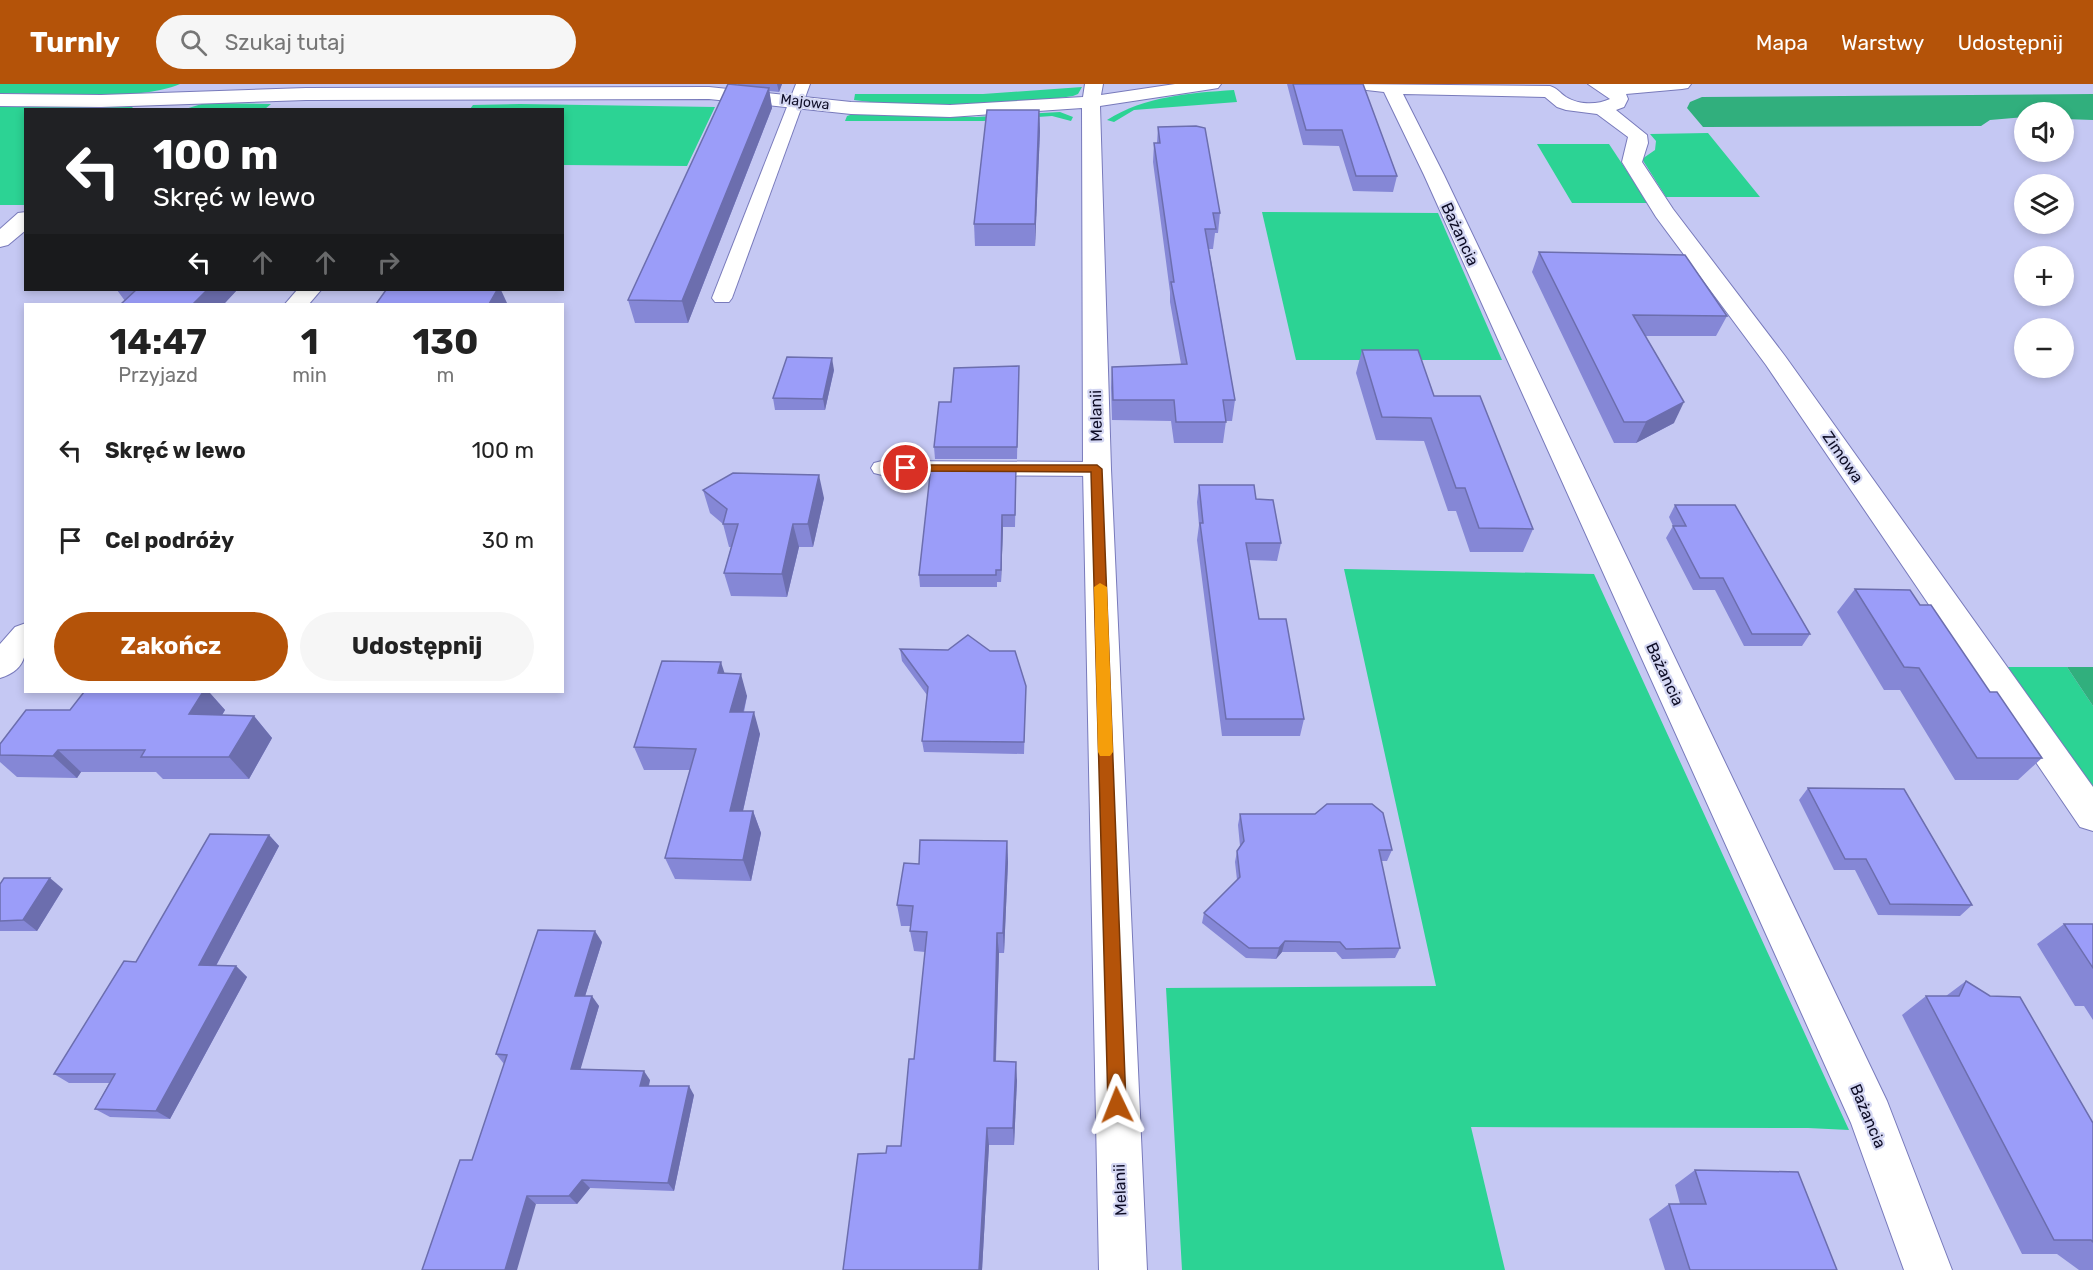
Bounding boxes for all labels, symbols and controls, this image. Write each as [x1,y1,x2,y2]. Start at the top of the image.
search box [156,15,576,69]
text: Turnly [30,26,120,59]
icon: search [177,26,210,59]
text: Szukaj tutaj [225,29,345,56]
text: Mapa [1756,30,1808,55]
text: Warstwy [1841,30,1924,55]
text: Udostępnij [1957,30,2063,55]
street label: Majowa [780,91,830,113]
map controls [2014,102,2074,378]
button: sound [2014,102,2074,162]
text: 100 m [153,130,278,180]
icon: left [54,132,132,210]
button: layers [2014,174,2074,234]
text: Skręć w lewo [153,181,316,213]
street label: Bażancia [1437,199,1483,269]
icon: left [183,246,216,279]
icon: ahead [246,246,279,279]
icon: ahead [309,246,342,279]
icon: right [372,246,405,279]
button: + [2014,246,2074,306]
button: − [2014,318,2074,378]
text: 14:47 [109,320,207,363]
text: 1 [301,320,319,363]
text: 130 [412,320,479,363]
text: Przyjazd [118,363,198,387]
text: min [292,363,327,387]
text: m [437,363,454,387]
street label: Melanii [1086,390,1106,442]
street label: Zimowa [1819,428,1867,486]
icon: left [54,434,87,467]
text: Skręć w lewo [105,437,246,464]
text: 100 m [472,437,534,464]
pin [880,442,931,493]
icon: arrive [889,451,922,484]
icon: arrive [54,524,87,557]
text: Cel podróży [105,527,234,554]
text: 30 m [482,527,534,554]
button: Zakończ [54,612,288,681]
button: Udostępnij [300,612,534,681]
street label: Bażancia [1642,639,1688,709]
position arrow [1085,1073,1149,1137]
street label: Bażancia [1846,1081,1890,1151]
street label: Melanii [1110,1164,1130,1216]

